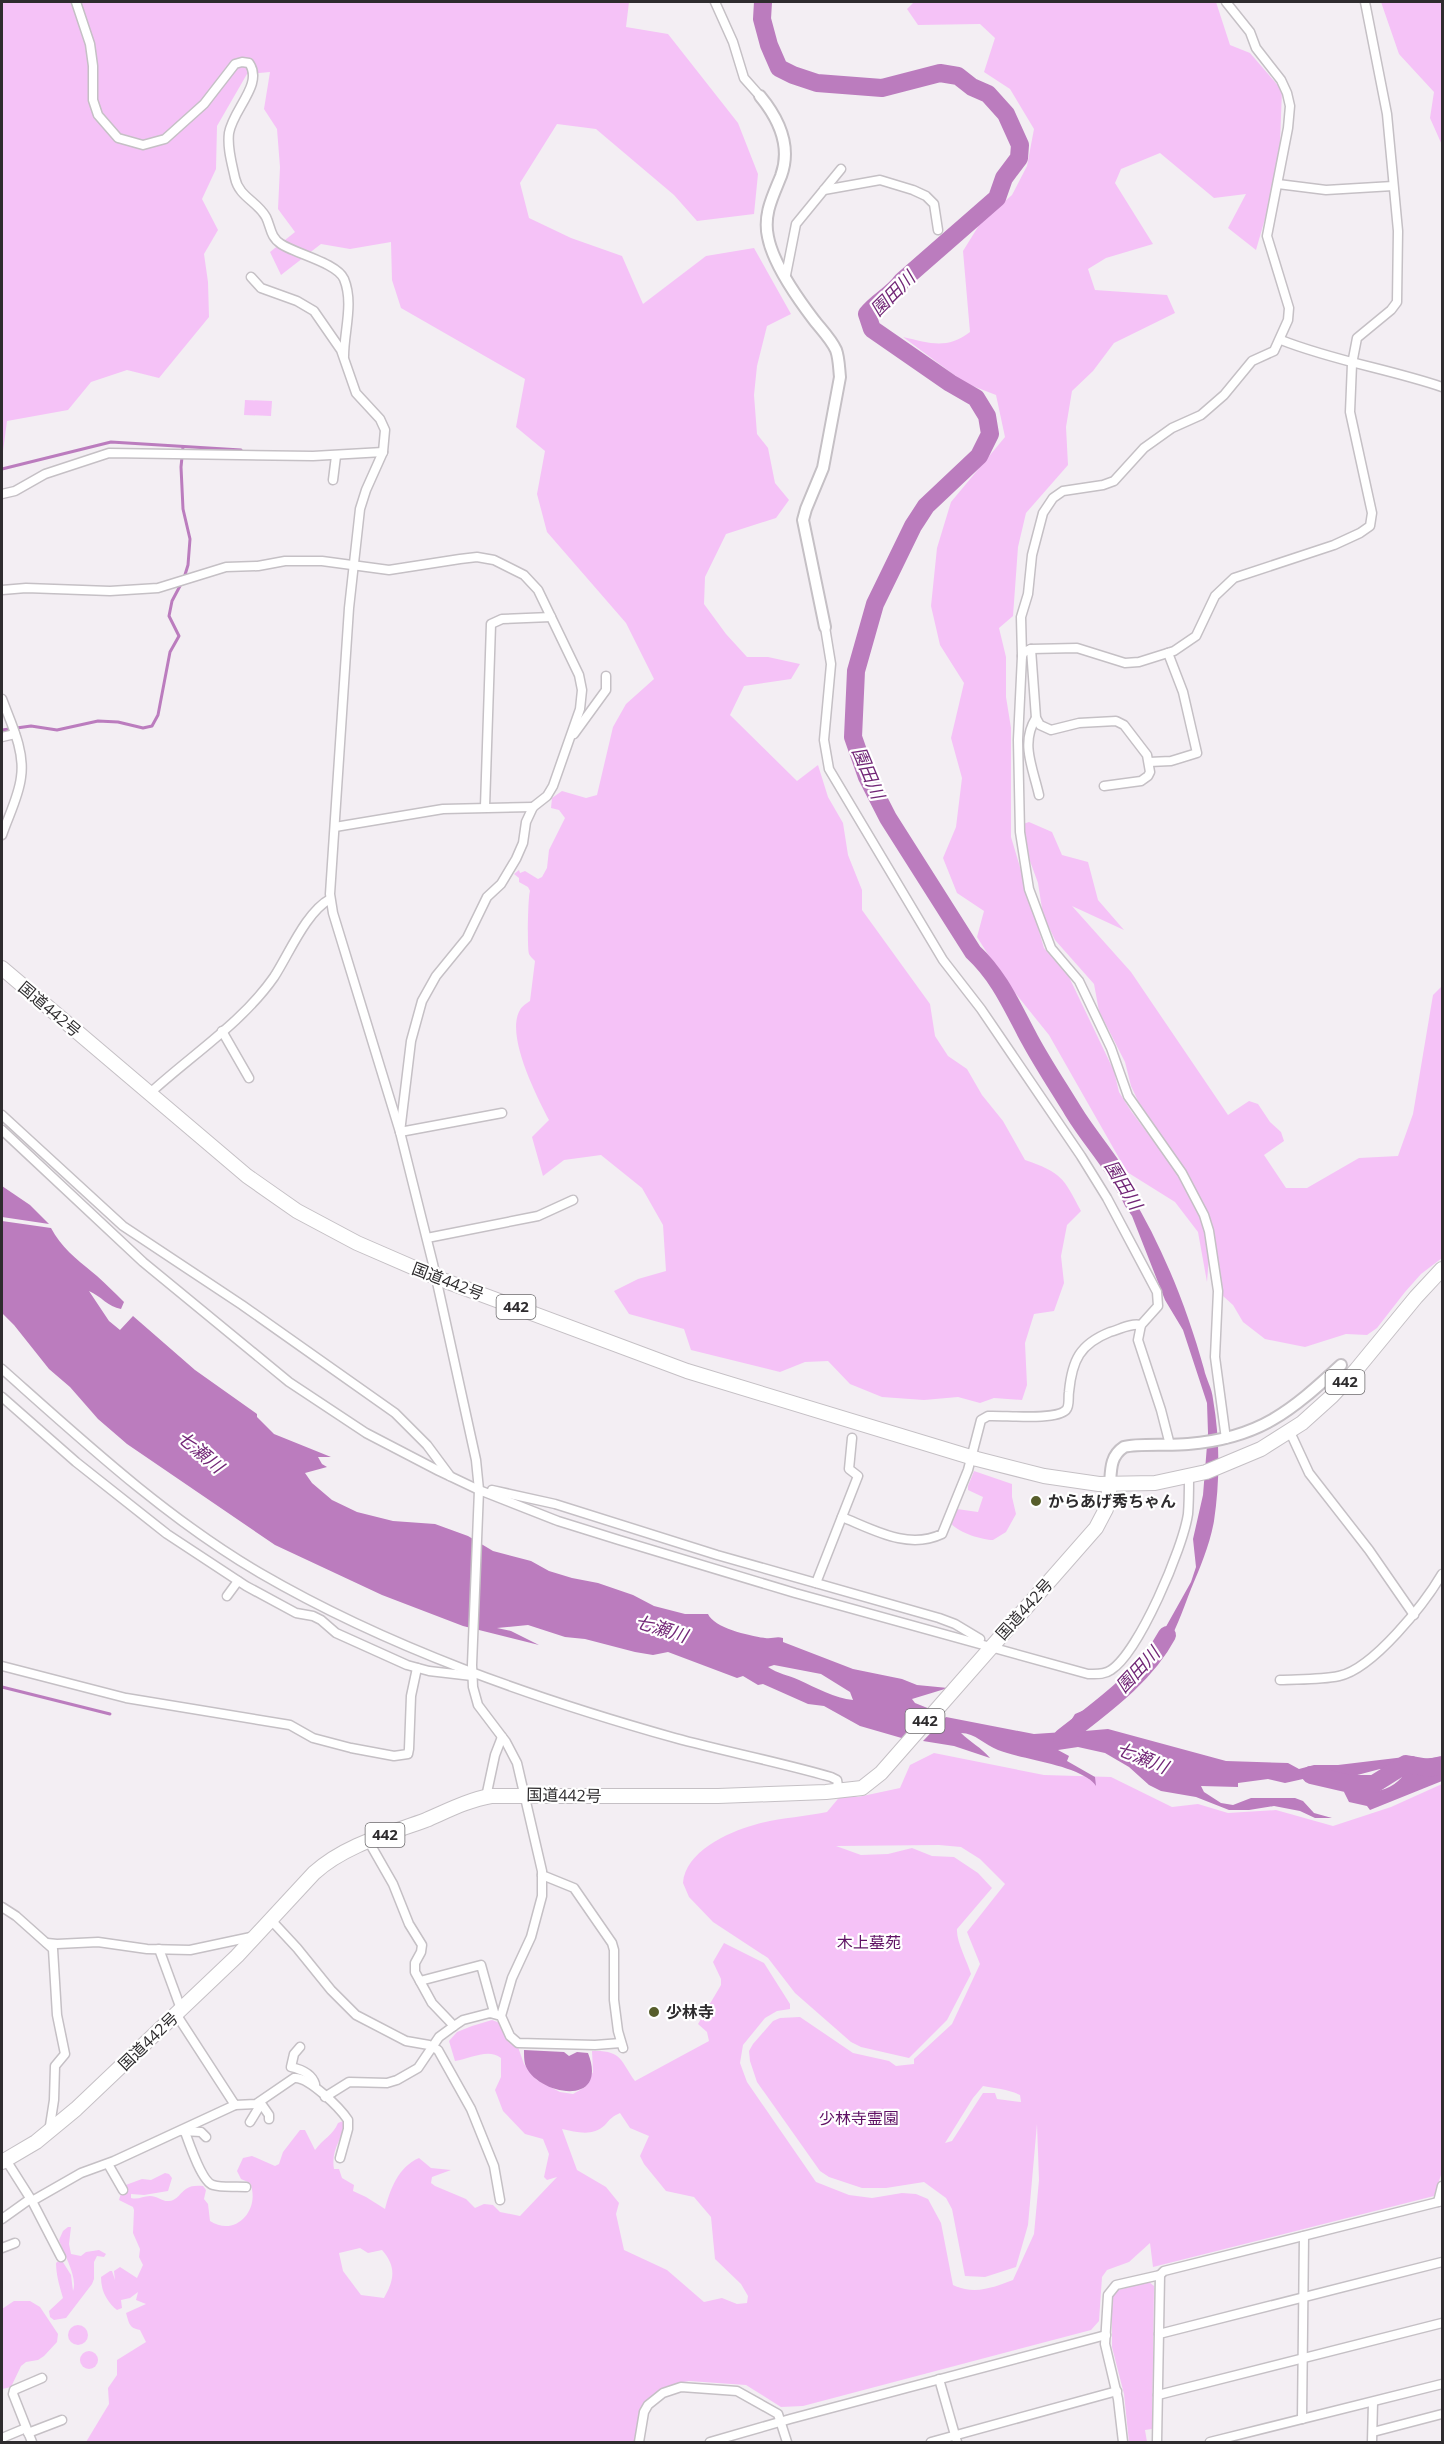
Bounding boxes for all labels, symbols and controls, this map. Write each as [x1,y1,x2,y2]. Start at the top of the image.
water label: 園田川 [865,264,921,321]
water label: 園田川 [847,743,891,804]
street label: 国道442号 [14,976,86,1042]
water label: 園田川 [1100,1155,1149,1216]
street label: 国道442号 [409,1257,487,1305]
road number: 442 [496,1295,536,1319]
road number: 442 [1326,1370,1364,1394]
water label: 七瀬川 [172,1425,231,1479]
place label: からあげ秀ちゃん [1048,1490,1176,1512]
marker: からあげ秀ちゃん [1029,1494,1043,1508]
street label: 国道442号 [991,1574,1057,1644]
water label: 七瀬川 [632,1609,693,1648]
water label: 園田川 [1110,1640,1166,1697]
road number: 442 [906,1709,944,1733]
water label: 七瀬川 [1113,1736,1174,1779]
street label: 国道442号 [526,1783,602,1807]
road number: 442 [366,1823,404,1847]
park label: 木上墓苑 [837,1931,901,1953]
place label: 少林寺 [666,2001,714,2023]
marker: 少林寺 [647,2005,661,2019]
street label: 国道442号 [113,2007,183,2075]
park label: 少林寺霊園 [819,2107,899,2129]

